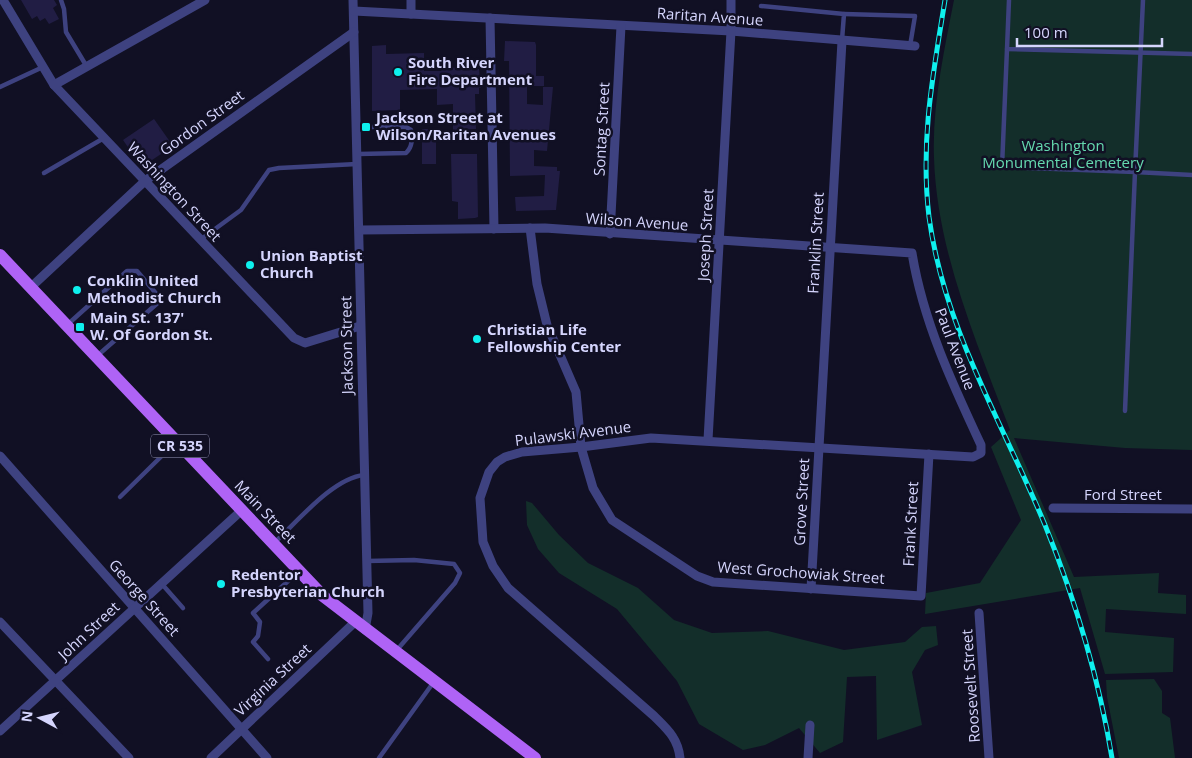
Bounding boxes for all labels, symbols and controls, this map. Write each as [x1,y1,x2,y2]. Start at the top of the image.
street label: Raritan Avenue [656,2,764,30]
scale bar [1017,15,1162,47]
text: 100 m [1024,22,1068,42]
place label: South River Fire Department [408,52,533,89]
marker: South River Fire Department [392,66,404,78]
street label: Sontag Street [589,81,613,176]
street label: Gordon Street [155,85,247,159]
place label: Jackson Street at Wilson/Raritan Avenues [374,107,556,144]
marker: Jackson Street at Wilson/Raritan Avenues [360,121,372,133]
park label: Washington Monumental Cemetery [982,135,1144,172]
street label: Washington Street [123,137,226,245]
street label: Joseph Street [692,188,717,284]
street label: Franklin Street [802,192,828,294]
street label: Wilson Avenue [585,207,689,235]
place label: Union Baptist Church [260,245,363,282]
marker: Union Baptist Church [244,259,256,271]
place label: Conklin United Methodist Church [87,270,221,307]
marker: Conklin United Methodist Church [71,284,83,296]
street label: Jackson Street [335,296,357,396]
street label: Paul Avenue [931,305,981,393]
place label: Main St. 137' W. Of Gordon St. [90,307,213,344]
place label: Christian Life Fellowship Center [487,319,621,356]
marker: Main St. 137' W. Of Gordon St. [74,321,86,333]
marker: Christian Life Fellowship Center [471,333,483,345]
street label: Pulawski Avenue [514,416,632,450]
road number: CR 535 [151,434,209,458]
street label: Grove Street [789,458,813,546]
street label: Main Street [231,475,301,547]
street label: Frank Street [898,481,922,567]
street label: Ford Street [1084,484,1162,504]
street label: George Street [105,555,185,640]
street label: West Grochowiak Street [717,556,885,588]
place label: Redentor Presbyterian Church [231,564,385,601]
marker: Redentor Presbyterian Church [215,578,227,590]
street label: John Street [52,597,123,665]
street label: Roosevelt Street [956,629,984,743]
street label: Virginia Street [230,639,315,720]
north arrow [15,693,65,743]
text: N [16,710,37,723]

